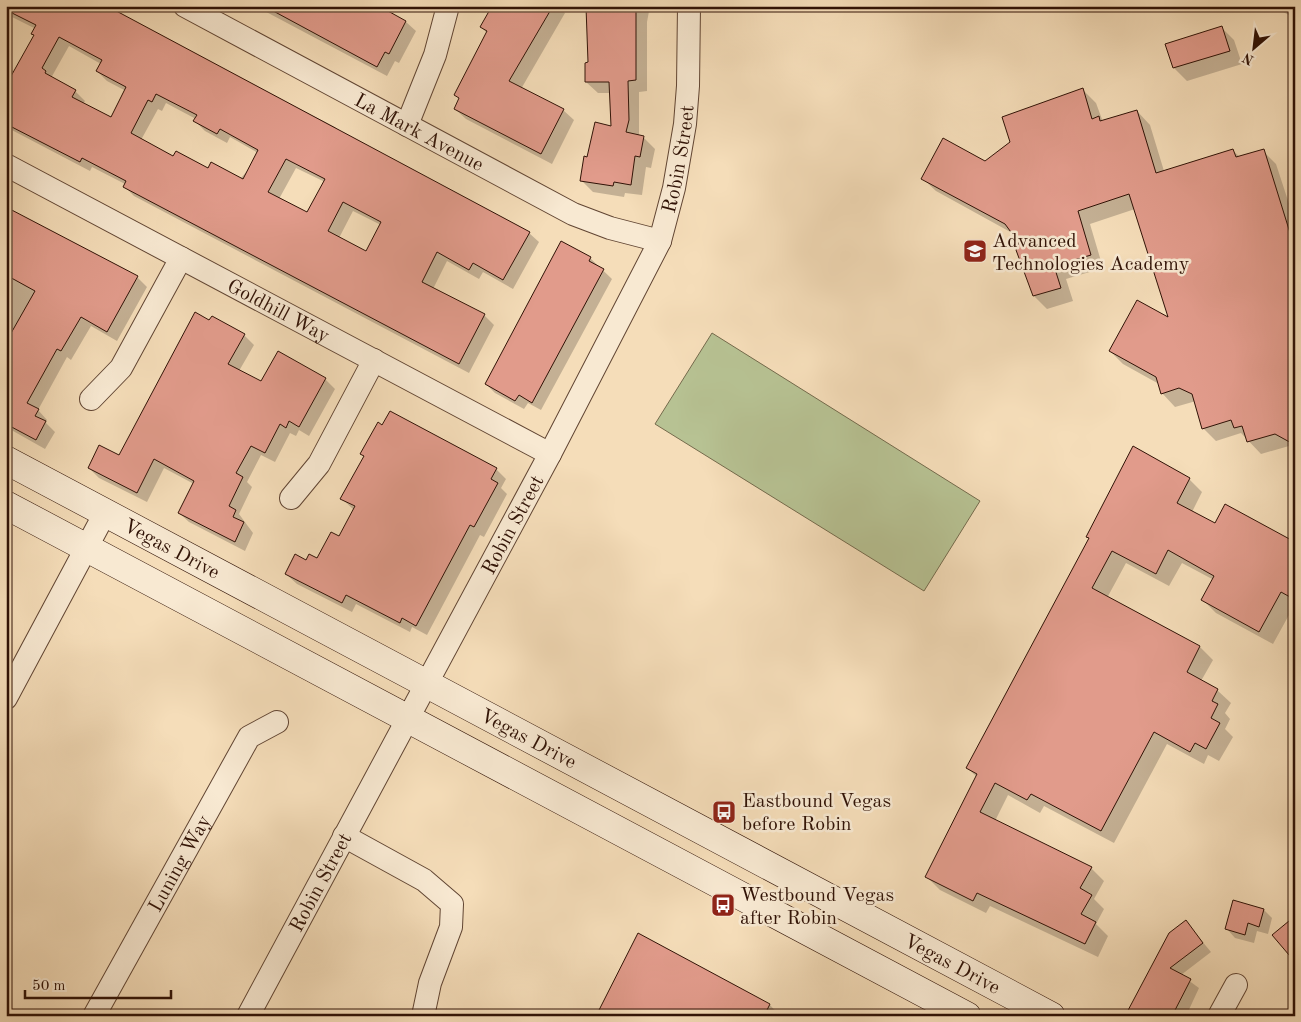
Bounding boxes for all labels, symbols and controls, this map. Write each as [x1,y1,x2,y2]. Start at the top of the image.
north arrow [1228,22,1278,72]
text: N [1240,50,1256,67]
street label: La Mark Avenue [351,91,486,176]
street label: Robin Street [660,104,698,215]
place label: Advanced Technologies Academy [992,232,1190,275]
school or university icon: Advanced Technologies Academy [962,238,988,264]
street label: Goldhill Way [223,276,333,347]
street label: Robin Street [479,473,549,578]
street label: Vegas Drive [120,516,222,584]
street label: Vegas Drive [476,706,579,774]
place label: Eastbound Vegas before Robin [742,792,891,835]
bus stop icon: Eastbound Vegas before Robin [711,799,737,825]
street label: Luning Way [146,812,216,916]
street label: Robin Street [287,830,356,936]
place label: Westbound Vegas after Robin [740,886,894,929]
bus stop icon: Westbound Vegas after Robin [710,892,736,918]
street label: Vegas Drive [900,932,1003,999]
scale bar [25,967,171,999]
text: 50 m [32,979,66,994]

